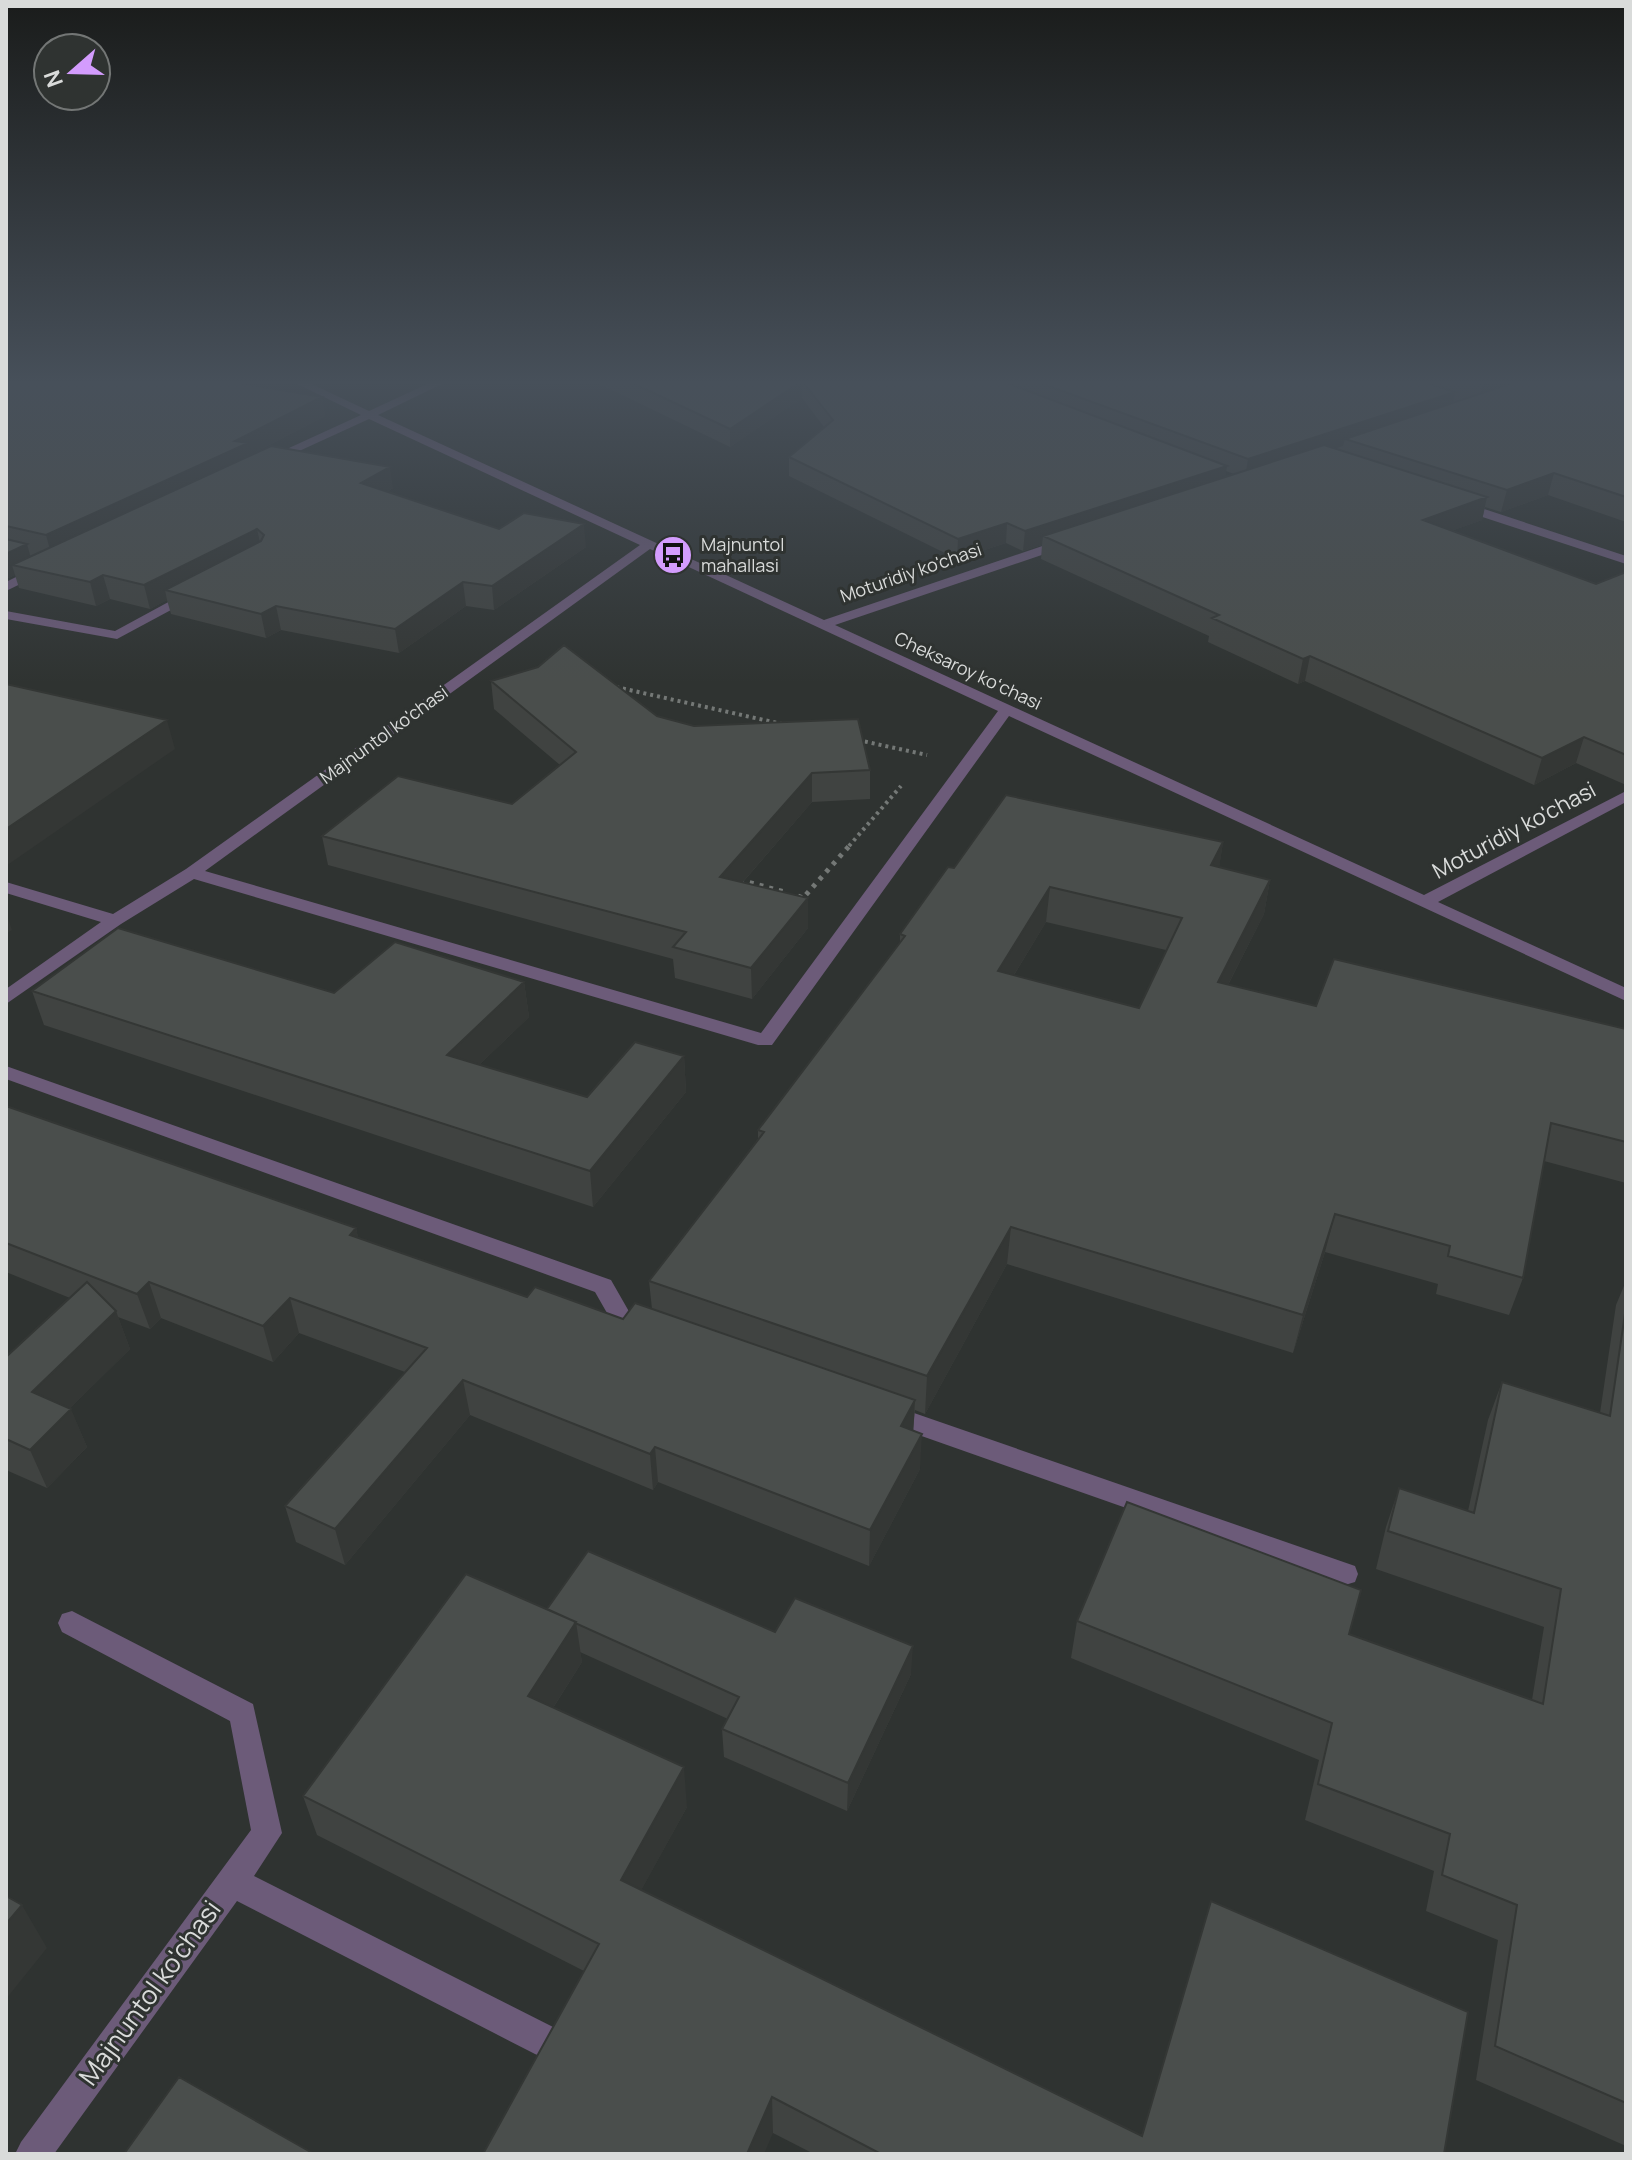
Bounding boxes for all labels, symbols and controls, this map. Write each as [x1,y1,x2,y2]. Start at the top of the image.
north arrow [32,32,112,112]
text: N [36,66,70,91]
place label: Majnuntol mahallasi [701,532,784,577]
bus stop icon: Majnuntol mahallasi [652,534,694,576]
street label: Moturidiy ko'chasi [837,537,985,608]
street label: Cheksaroy koʻchasi [891,625,1046,715]
street label: Majnuntol ko'chasi [315,680,452,789]
street label: Moturidiy ko'chasi [1427,774,1601,886]
street label: Majnuntol ko'chasi [70,1893,229,2092]

